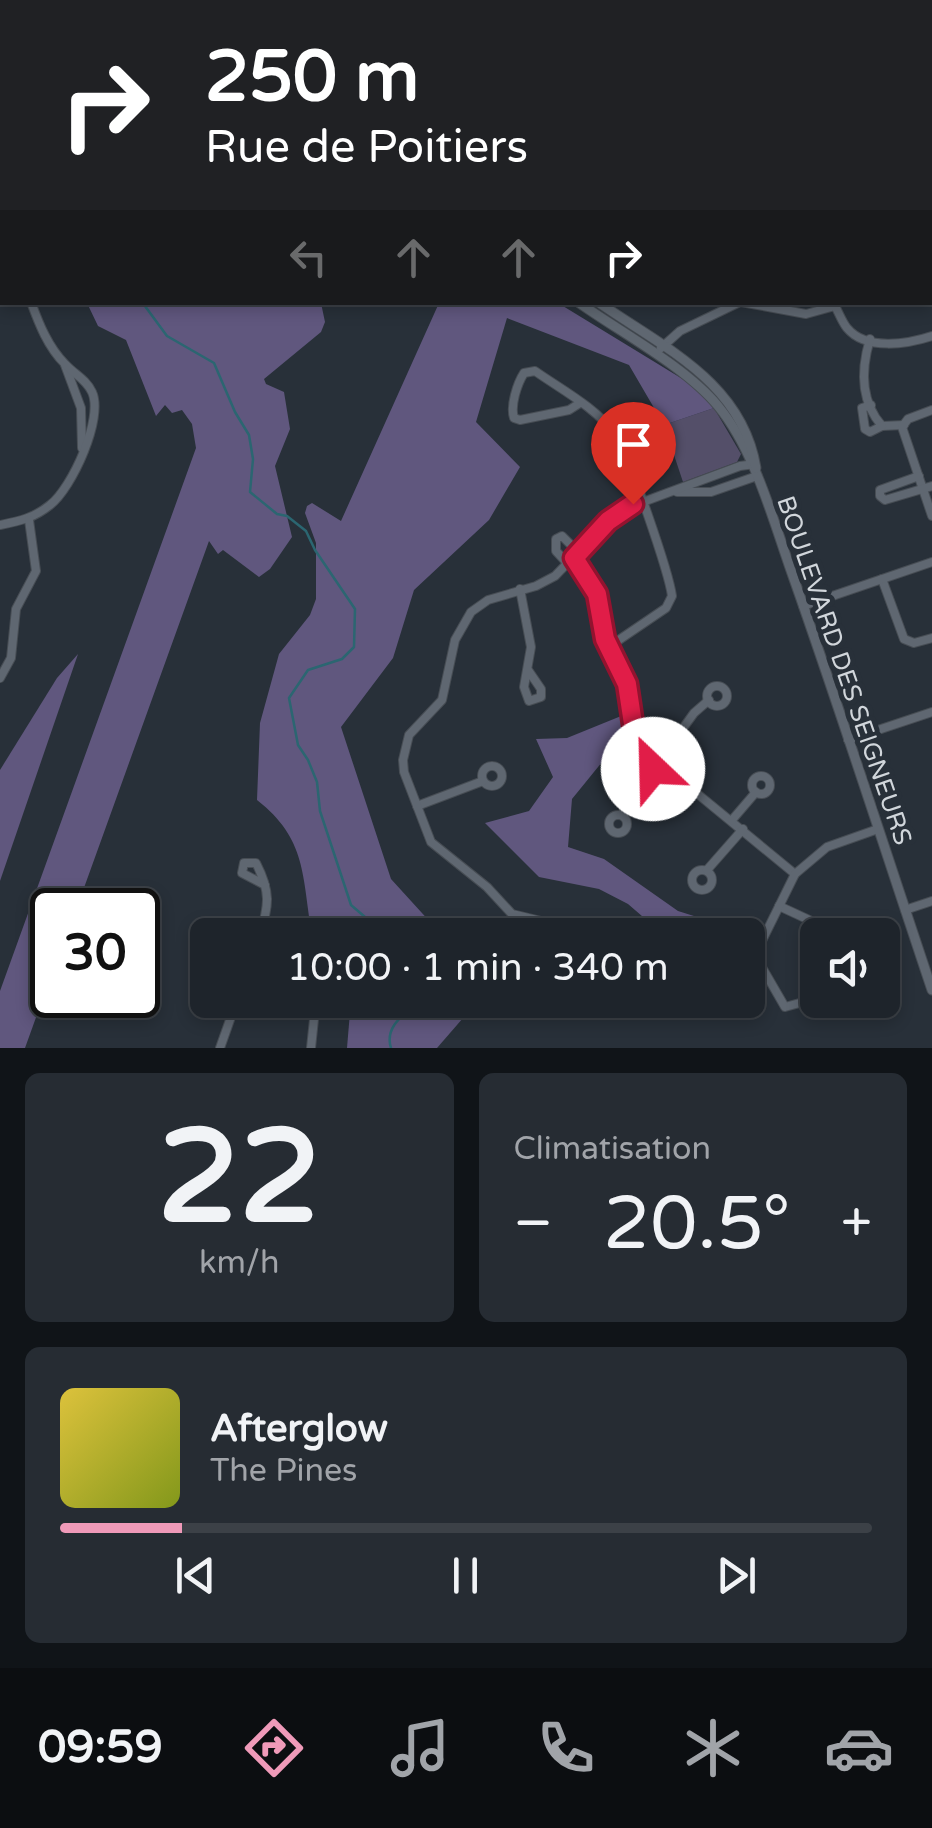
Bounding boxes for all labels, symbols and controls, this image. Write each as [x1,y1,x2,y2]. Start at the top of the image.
text: 250 m [205,36,419,120]
icon: right [40,40,170,170]
text: Rue de Poitiers [205,121,528,175]
icon: left [281,230,336,285]
icon: ahead [386,230,441,285]
icon: ahead [491,230,546,285]
icon: right [596,230,651,285]
pin [591,402,676,505]
icon: arrive [606,417,661,472]
street label: BOULEVARD DES SEIGNEURS [770,492,918,849]
position arrow [601,717,705,821]
speed limit sign: 30 [30,888,160,1018]
map controls [800,918,900,1018]
button: sound [800,918,900,1018]
text: 10:00 · 1 min · 340 m [286,945,669,991]
text: 22 [158,1101,321,1257]
text: Climatisation [514,1130,711,1168]
text: 20.5° [603,1179,791,1269]
text: − [514,1191,553,1257]
text: + [841,1191,872,1257]
text: km/h [199,1244,279,1282]
text: Afterglow [210,1406,388,1452]
text: The Pines [210,1452,357,1490]
icon: previous [168,1548,223,1603]
icon: pause [438,1548,493,1603]
icon: next [709,1548,764,1603]
icon: directions [239,1713,309,1783]
icon: music [385,1713,455,1783]
icon: phone [531,1713,601,1783]
icon: climate [678,1713,748,1783]
icon: car [824,1713,894,1783]
text: 09:59 [38,1721,163,1775]

